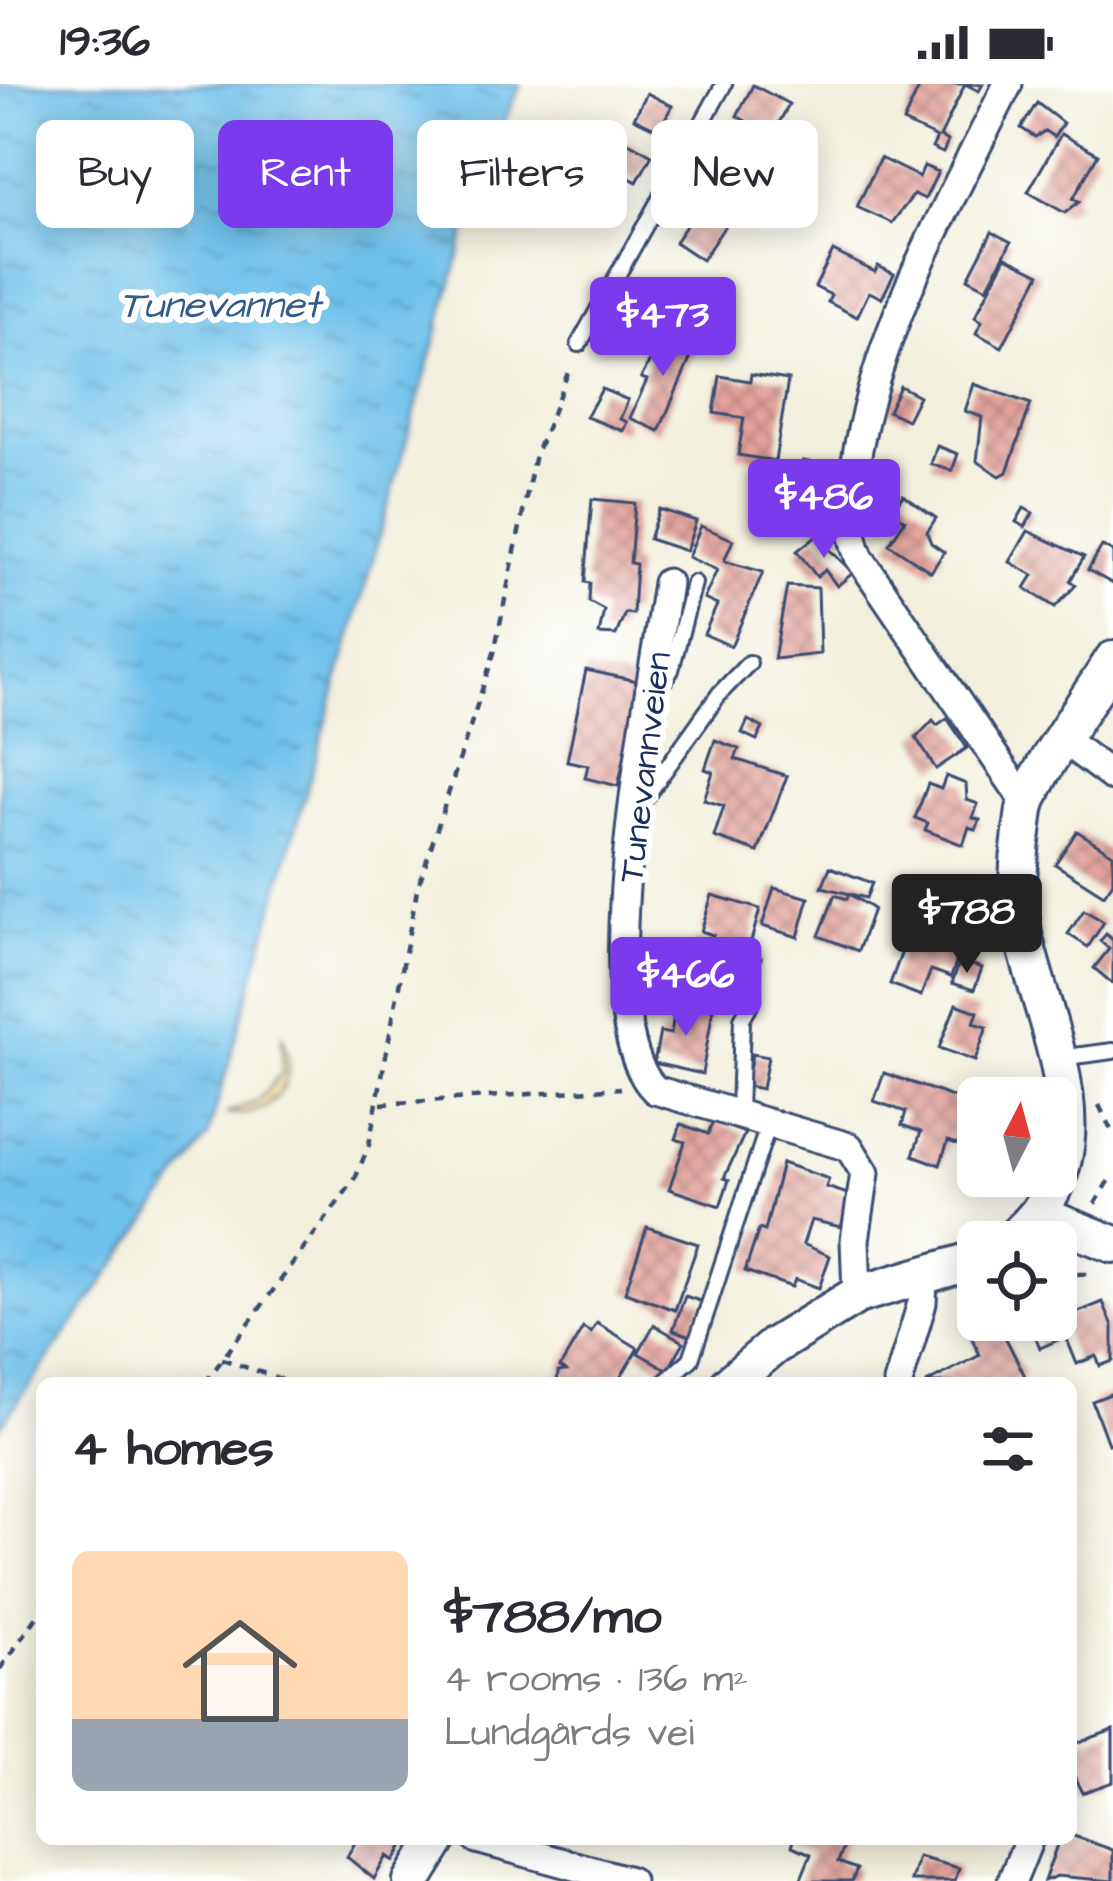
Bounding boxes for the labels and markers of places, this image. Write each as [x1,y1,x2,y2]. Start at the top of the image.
pin: $473 [592,277,734,379]
pin: $486 [753,459,895,561]
pin: $788 [896,874,1038,976]
pin: $466 [615,937,757,1039]

